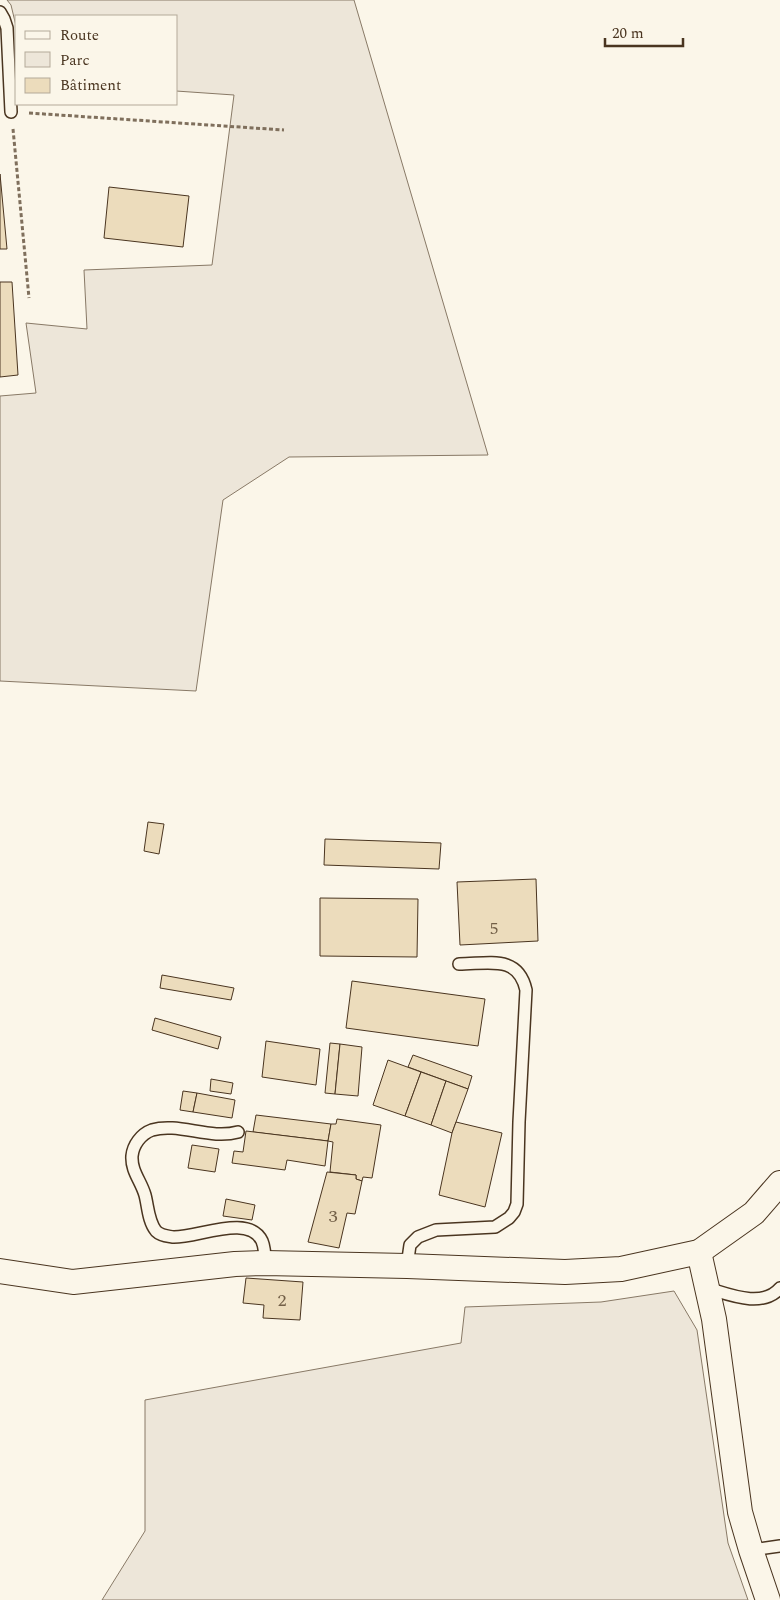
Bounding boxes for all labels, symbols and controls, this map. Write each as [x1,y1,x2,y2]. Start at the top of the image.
legend [15,15,178,105]
scale bar [605,15,682,47]
text: 20 m [612,22,644,45]
text: Route [60,24,99,47]
text: Parc [60,49,90,72]
text: Bâtiment [60,74,121,97]
house number: 5 [490,915,499,942]
house number: 3 [329,1203,338,1230]
house number: 2 [278,1287,287,1314]

